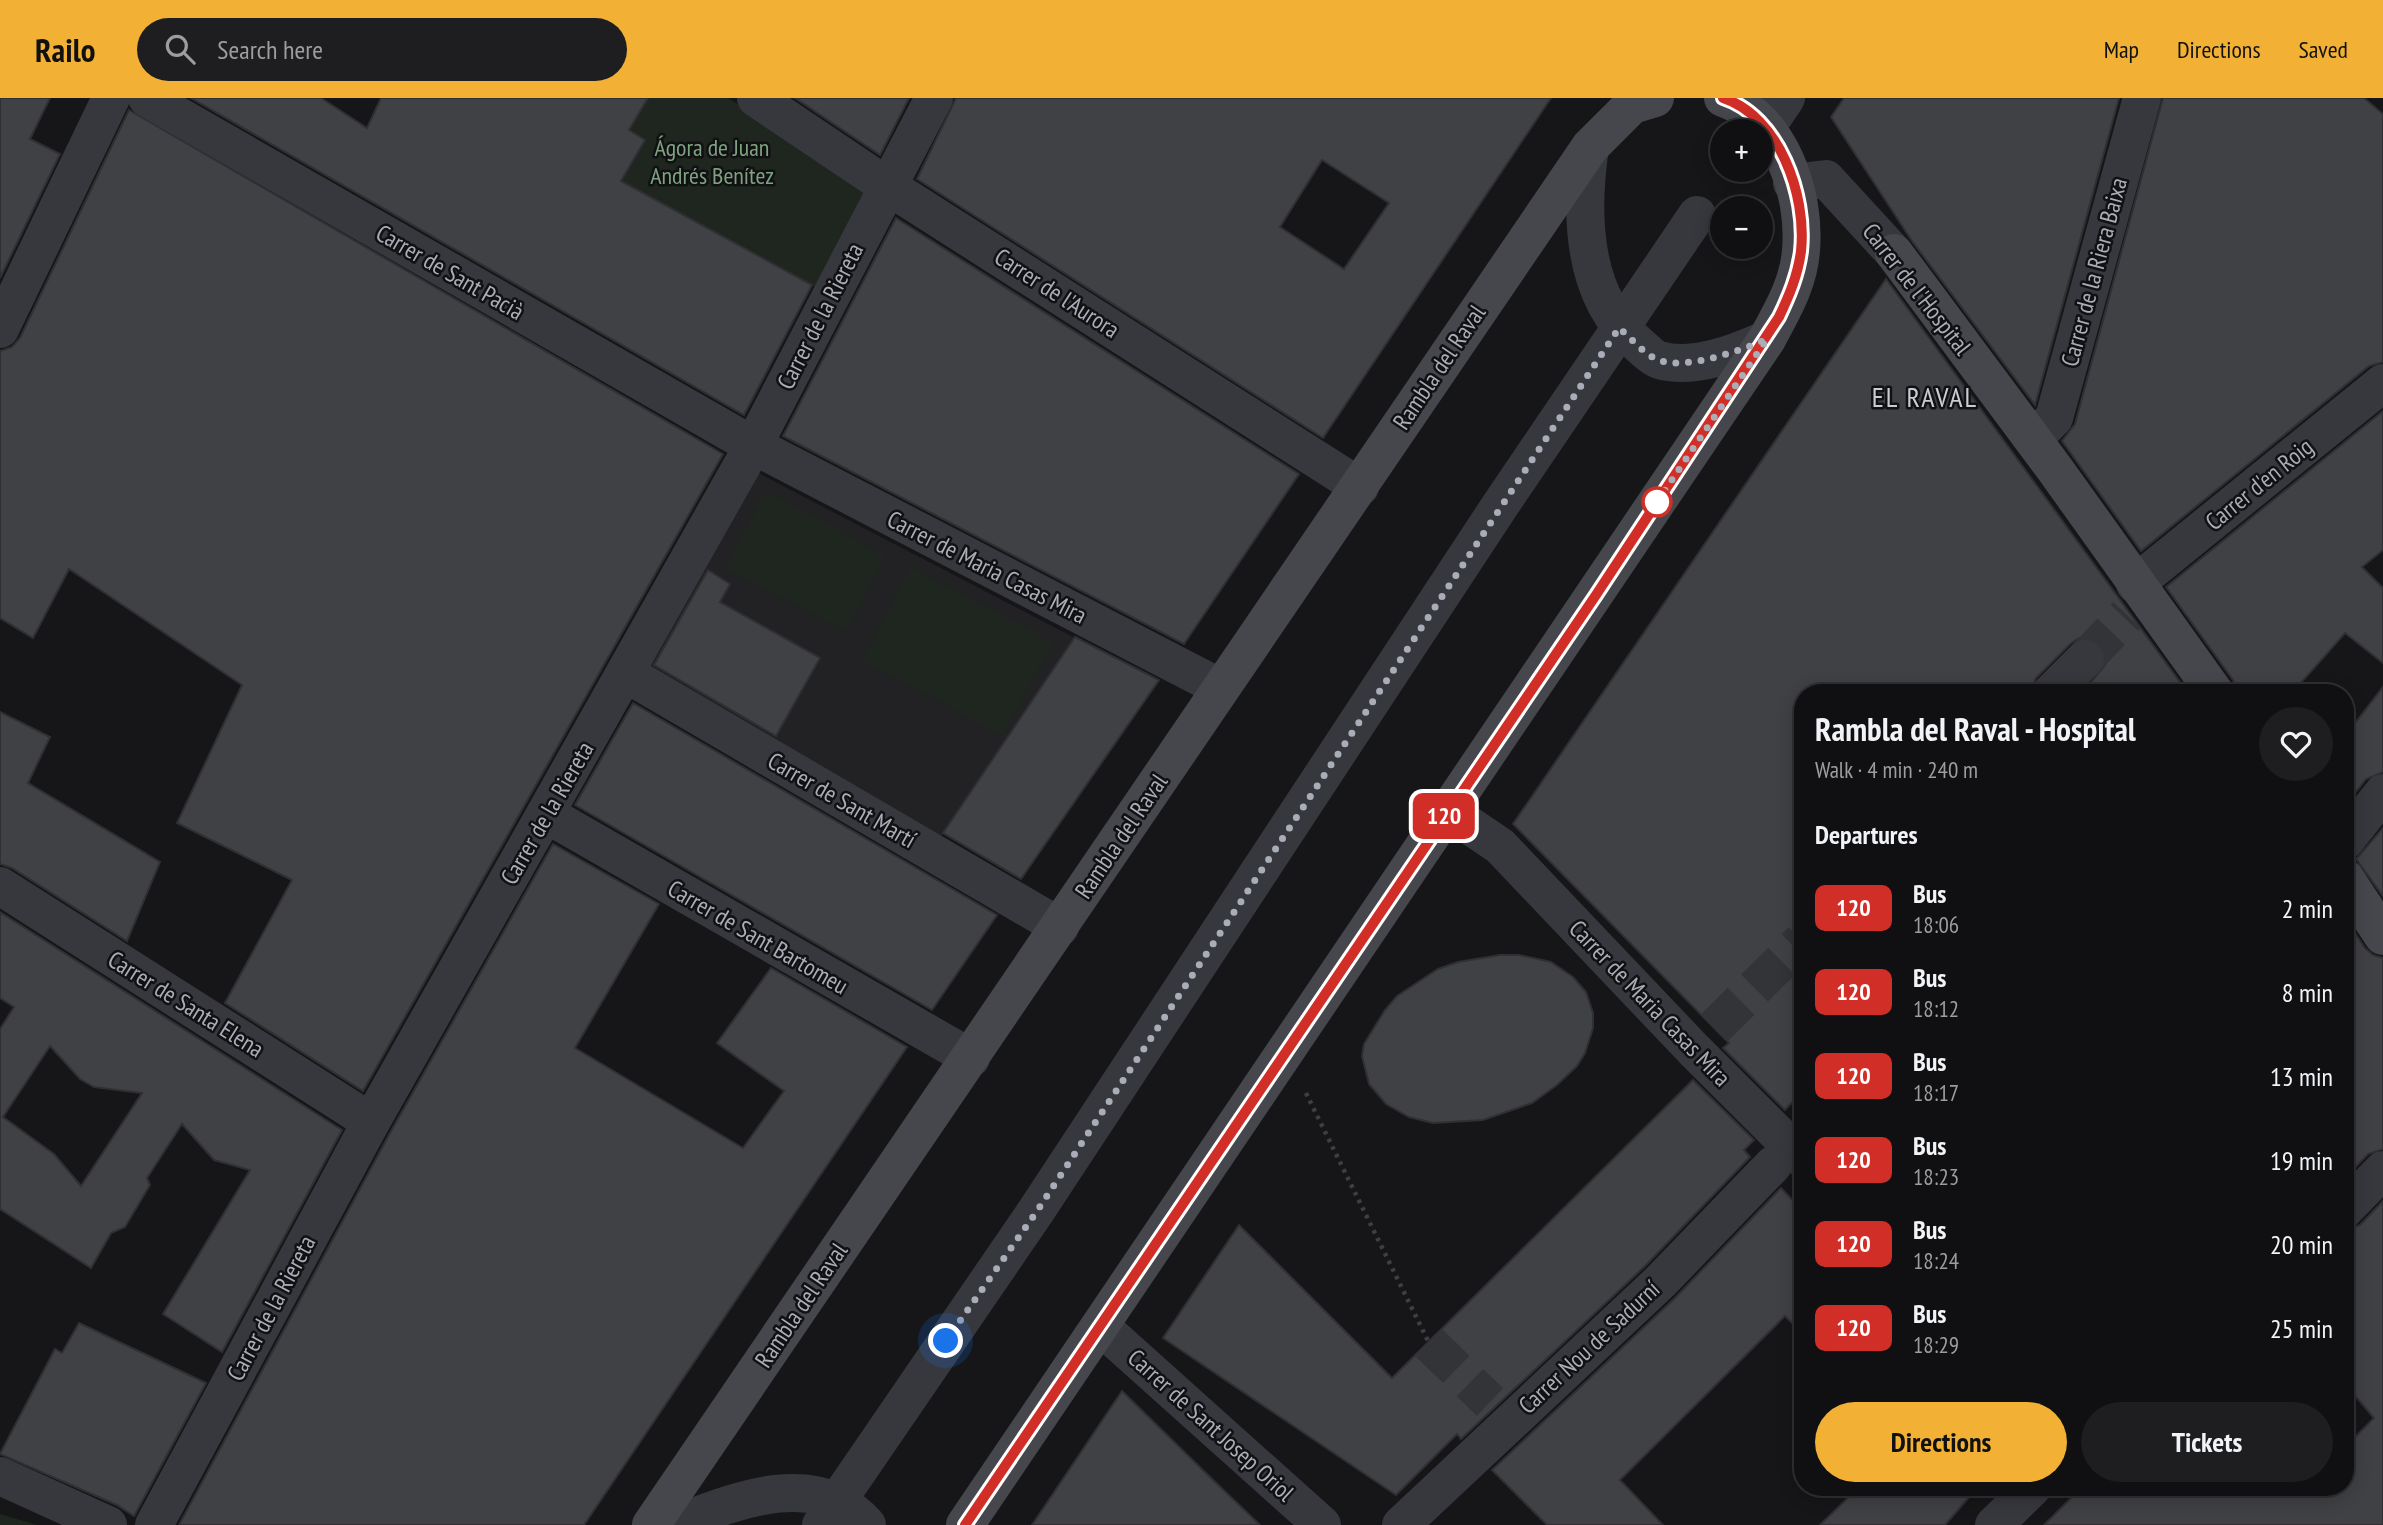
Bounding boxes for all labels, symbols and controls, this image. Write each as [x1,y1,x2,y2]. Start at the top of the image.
search box [137,18,627,81]
text: Railo [35,28,95,71]
icon: search [161,30,199,68]
text: Search here [217,33,323,66]
text: Map [2104,34,2139,65]
text: Directions [2177,34,2261,65]
text: Saved [2299,34,2348,65]
map controls [1710,119,1773,259]
button: + [1710,119,1773,182]
park label: Ágora de Juan Andrés Benítez [650,132,774,191]
street label: Carrer de la Riera Baixa [2054,174,2134,370]
button: − [1710,196,1773,259]
street label: Carrer de Sant Pacià [371,217,529,327]
street label: Carrer de l'Hospital [1856,217,1978,362]
street label: Carrer de la Riereta [770,238,870,394]
street label: Carrer de l'Aurora [989,241,1125,345]
street label: Rambla del Raval [1386,298,1492,435]
district label: EL RAVAL [1872,378,1978,415]
street label: Carrer d'en Roig [2199,431,2319,537]
unlabelled marker [1642,487,1672,517]
street label: Carrer de Maria Casas Mira [882,503,1092,631]
text: Rambla del Raval - Hospital [1815,707,2136,750]
button: heart [2259,707,2333,781]
street label: Carrer de la Riereta [494,736,600,890]
street label: Carrer de Sant Martí [762,745,922,855]
text: Walk · 4 min · 240 m [1815,755,1978,784]
street label: Rambla del Raval [1068,767,1174,904]
line badge: 120 [1404,793,1484,839]
text: 120 [1427,800,1461,831]
text: Departures [1815,818,1918,851]
street label: Carrer de Sant Bartomeu [662,873,854,1001]
text: Bus [1913,877,1946,910]
text: 120 [1836,892,1871,923]
text: 2 min [2282,892,2333,925]
text: 18:06 [1913,910,1959,939]
street label: Carrer de Maria Casas Mira [1563,913,1737,1093]
street label: Carrer de Santa Elena [102,944,270,1064]
text: Bus [1913,961,1946,994]
text: 120 [1836,976,1871,1007]
text: 8 min [2282,976,2333,1009]
text: 18:12 [1913,994,1959,1023]
text: Bus [1913,1045,1946,1078]
text: 120 [1836,1060,1871,1091]
text: 13 min [2270,1060,2333,1093]
text: 18:17 [1913,1078,1959,1107]
text: Bus [1913,1129,1946,1162]
text: 120 [1836,1144,1871,1175]
text: 19 min [2270,1144,2333,1177]
text: 18:23 [1913,1162,1959,1191]
text: Bus [1913,1213,1946,1246]
text: 120 [1836,1228,1871,1259]
text: 20 min [2270,1228,2333,1261]
street label: Carrer de la Riereta [220,1230,322,1386]
street label: Rambla del Raval [748,1236,854,1373]
text: 18:24 [1913,1246,1959,1275]
street label: Carrer Nou de Sadurní [1512,1274,1666,1420]
text: Bus [1913,1297,1946,1330]
text: 120 [1836,1312,1871,1343]
text: 25 min [2270,1312,2333,1345]
your location [928,1323,963,1358]
text: 18:29 [1913,1330,1959,1359]
street label: Carrer de Sant Josep Oriol [1121,1342,1301,1508]
button: Directions [1815,1402,2067,1482]
button: Tickets [2081,1402,2333,1482]

